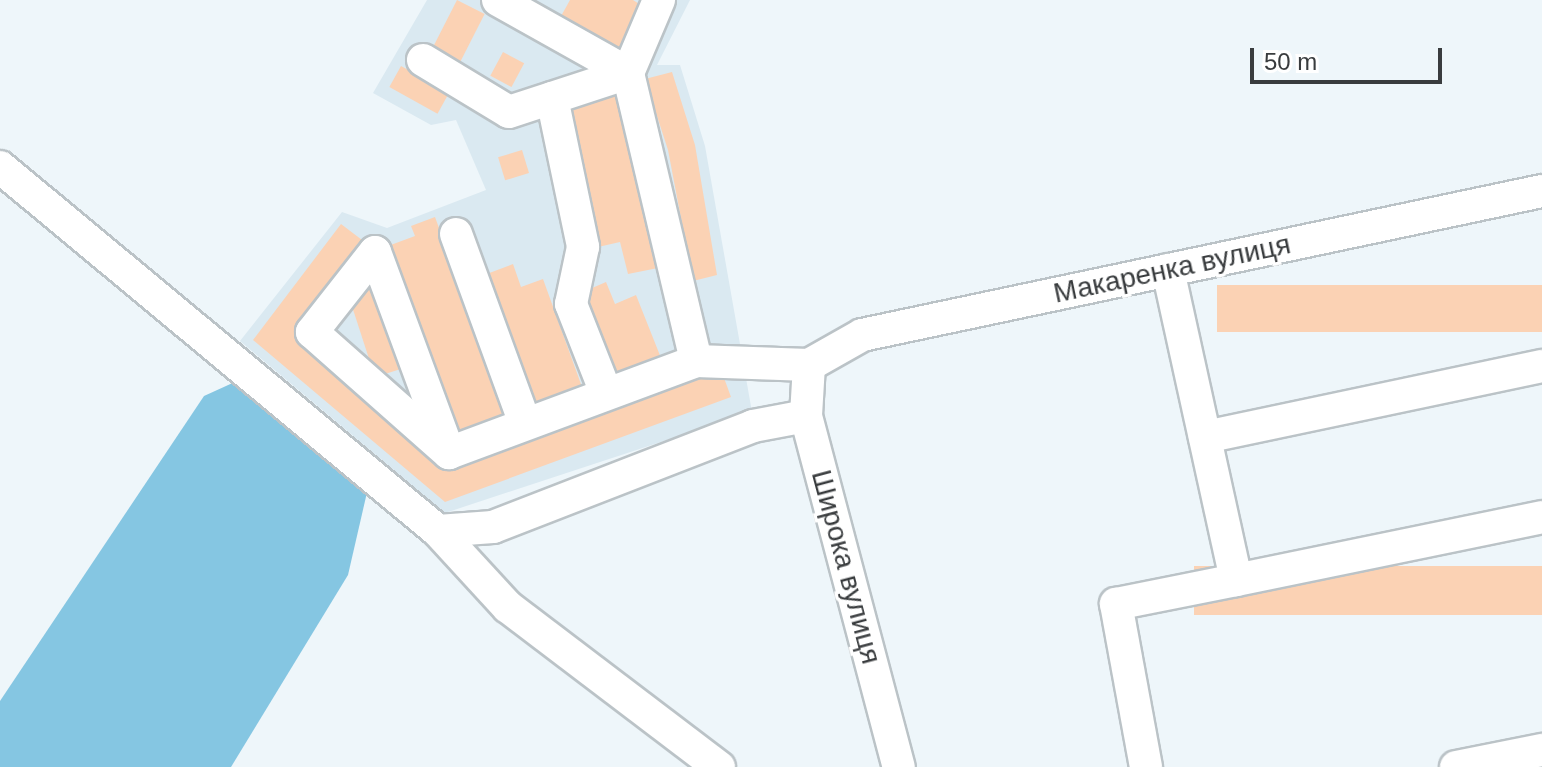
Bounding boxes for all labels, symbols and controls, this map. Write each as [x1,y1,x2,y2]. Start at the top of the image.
scale bar [1254,32,1446,82]
text: 50 m [1264,48,1317,75]
street label: Макаренка вулиця [1050,227,1294,311]
street label: Широка вулиця [804,466,888,668]

